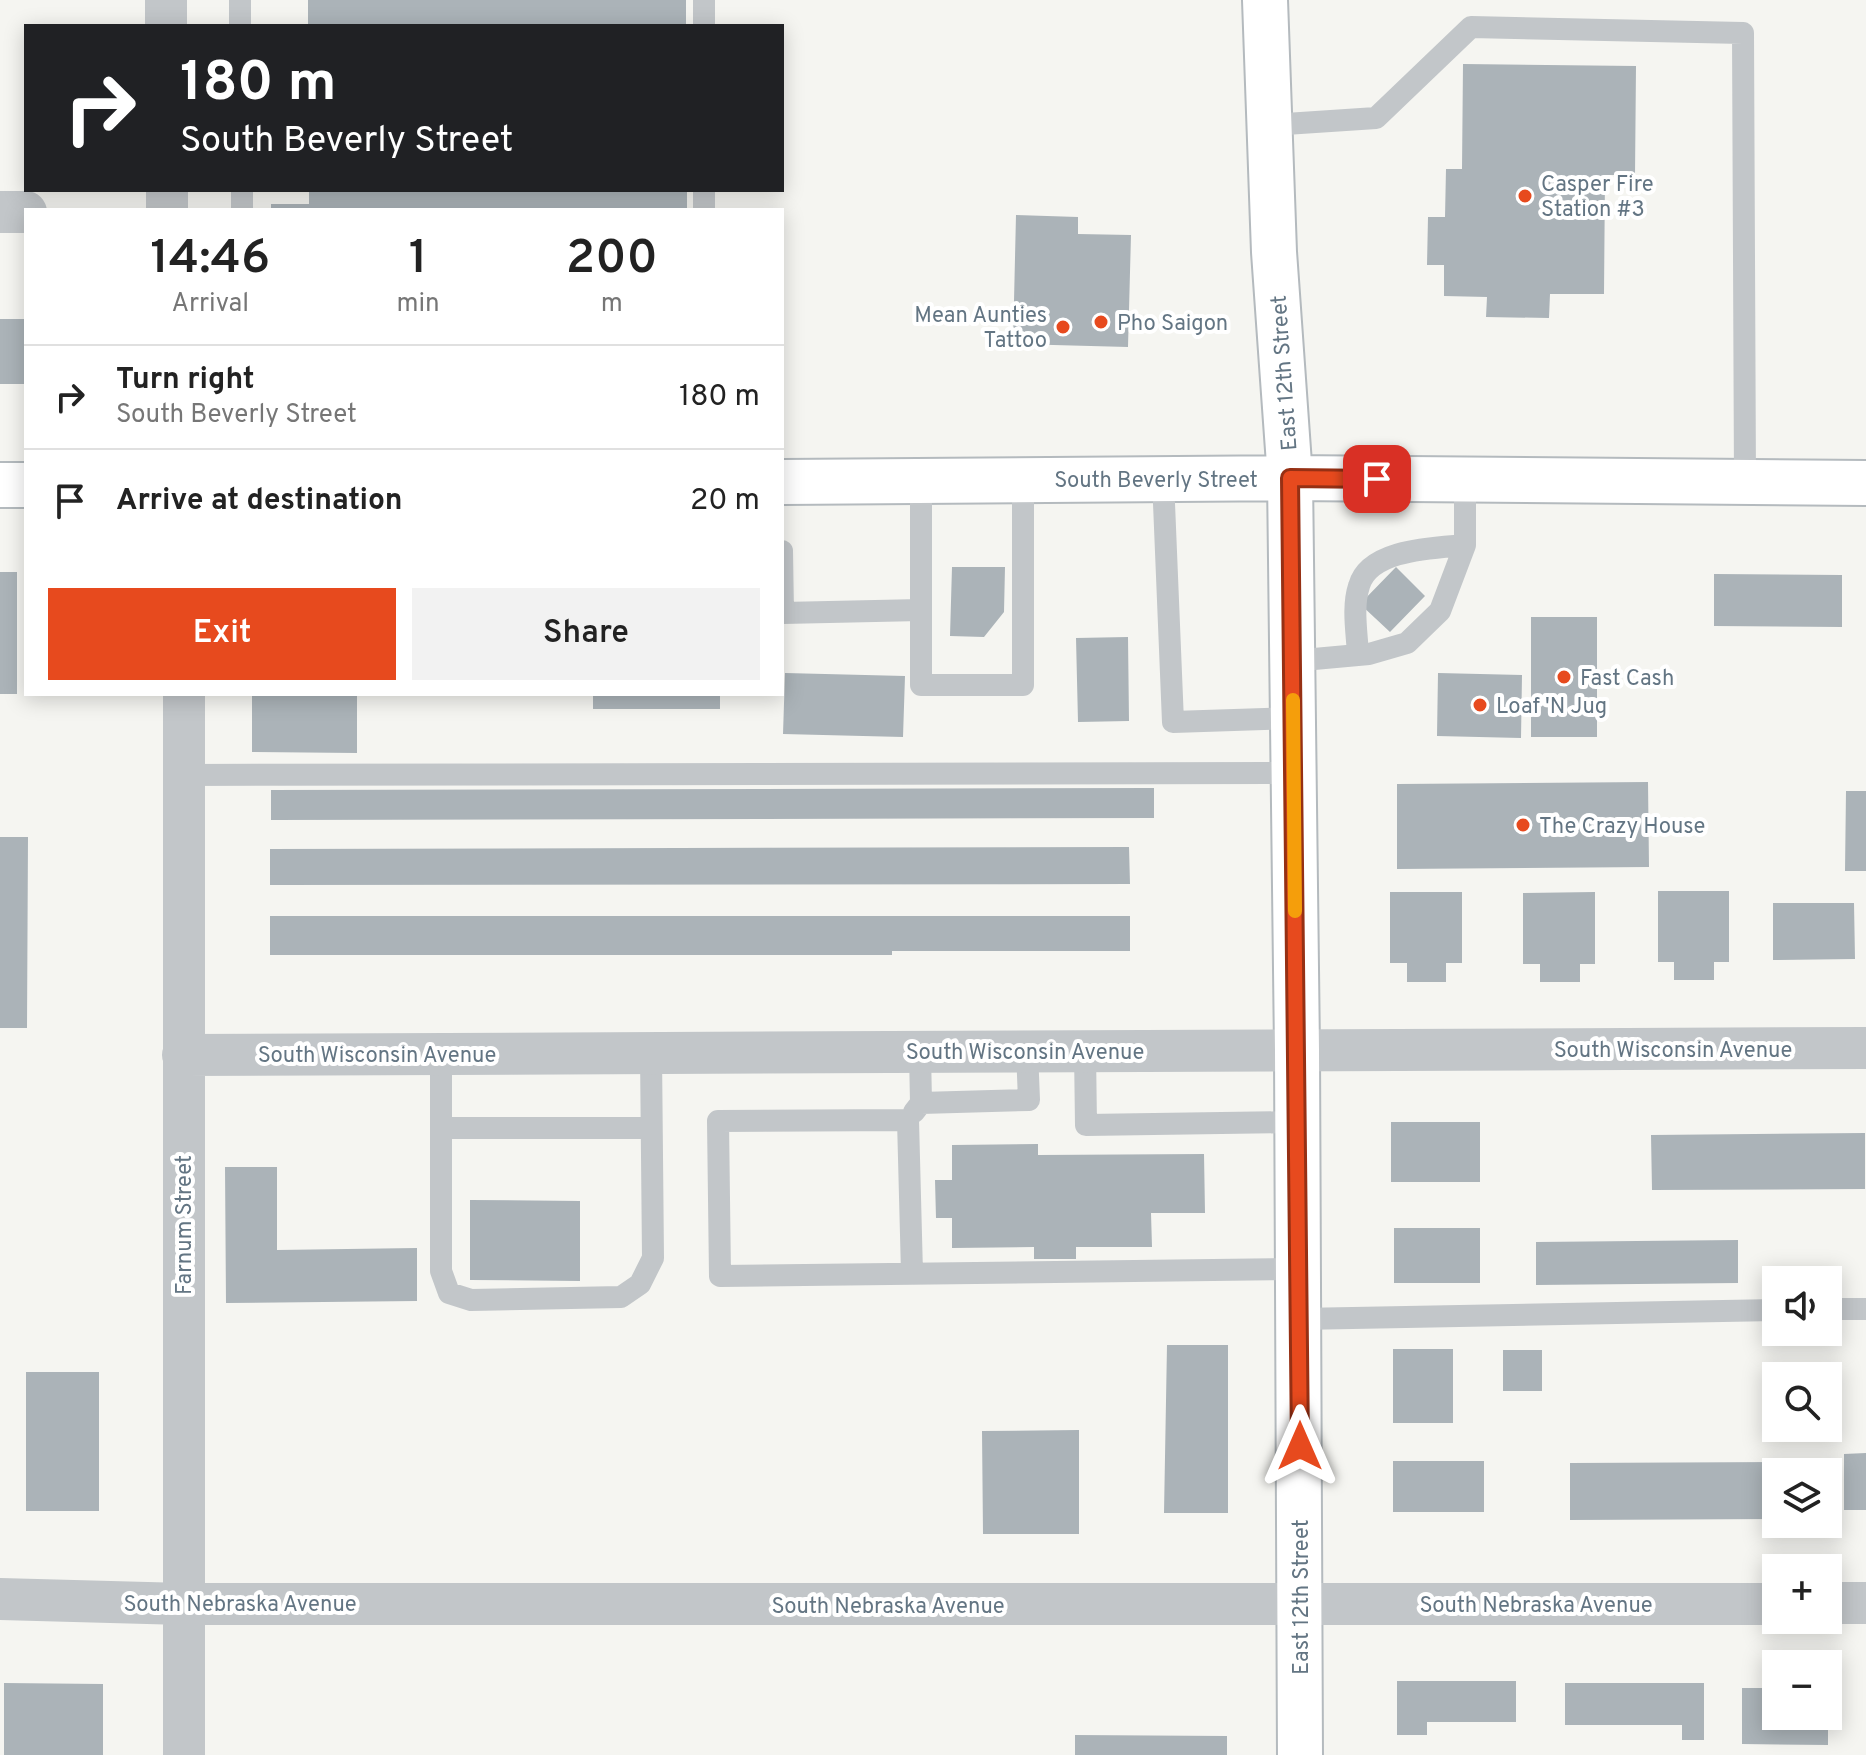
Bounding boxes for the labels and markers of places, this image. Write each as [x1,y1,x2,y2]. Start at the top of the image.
place label: Casper Fire Station #3 [1541,172,1654,224]
marker: Casper Fire Station #3 [1516,187,1534,205]
place label: Mean Aunties Tattoo [914,303,1047,355]
place label: Pho Saigon [1117,311,1228,338]
marker: Pho Saigon [1092,313,1110,331]
marker: Mean Aunties Tattoo [1054,318,1072,336]
pin [1343,445,1411,513]
place label: Fast Cash [1580,666,1674,693]
marker: Fast Cash [1555,668,1573,686]
place label: Loaf 'N Jug [1496,694,1607,721]
marker: Loaf 'N Jug [1471,696,1489,714]
place label: The Crazy House [1539,814,1705,841]
marker: The Crazy House [1514,816,1532,834]

